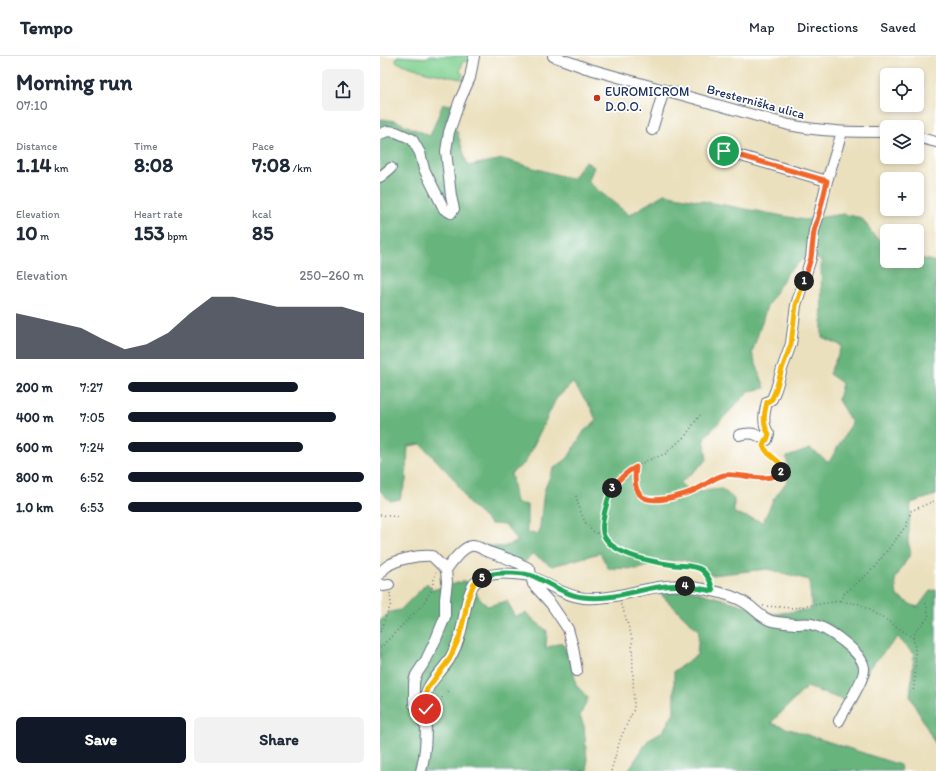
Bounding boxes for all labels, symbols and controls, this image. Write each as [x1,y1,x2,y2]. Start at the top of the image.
text: Tempo [20,16,73,39]
text: Map [749,19,775,36]
text: Directions [797,19,858,36]
text: Saved [880,19,916,36]
map controls [880,68,924,268]
button: locate [880,68,924,112]
text: Morning run [16,69,132,96]
button: share [322,69,364,111]
street label: Bresterniška ulica [705,81,807,122]
place label: EUROMICROM D.O.O. [605,84,689,114]
marker: EUROMICROM D.O.O. [592,93,602,103]
text: 07:10 [16,98,48,113]
button: layers [880,120,924,164]
pin [707,134,741,168]
text: Distance [16,140,57,153]
text: Time [134,140,157,153]
text: Pace [252,140,274,153]
icon: arrive [713,140,735,162]
text: 1.14 [16,153,52,177]
text: 8:08 [134,153,173,177]
text: 7:08 [252,153,290,177]
text: km [52,162,69,175]
text: /km [290,162,312,175]
button: + [880,172,924,216]
text: Elevation [16,208,60,221]
text: Heart rate [134,208,183,221]
text: kcal [252,208,272,221]
text: 10 [16,221,38,245]
text: 153 [134,221,165,245]
text: 85 [252,221,273,245]
button: − [880,224,924,268]
text: m [38,230,49,243]
text: bpm [165,230,188,243]
text: Elevation [16,268,68,283]
text: 250–260 m [299,268,364,283]
pin: 1 [794,271,814,291]
text: 1 [801,274,807,287]
text: 200 m [16,380,53,395]
text: 7:27 [80,380,103,395]
text: 400 m [16,410,54,425]
text: 7:05 [80,410,104,425]
text: 600 m [16,440,53,455]
text: 7:24 [80,440,104,455]
pin: 2 [771,462,791,482]
text: 2 [778,465,784,478]
text: 800 m [16,470,53,485]
text: 6:52 [80,470,104,485]
pin: 3 [602,478,622,498]
text: 3 [609,481,615,494]
text: 1.0 km [16,500,53,515]
text: 6:53 [80,500,104,515]
pin: 5 [472,568,492,588]
text: 5 [479,571,485,584]
pin: 4 [675,576,695,596]
text: 4 [682,579,688,592]
pin [409,692,443,726]
icon: check [415,698,437,720]
button: Save [16,717,186,763]
button: Share [194,717,364,763]

